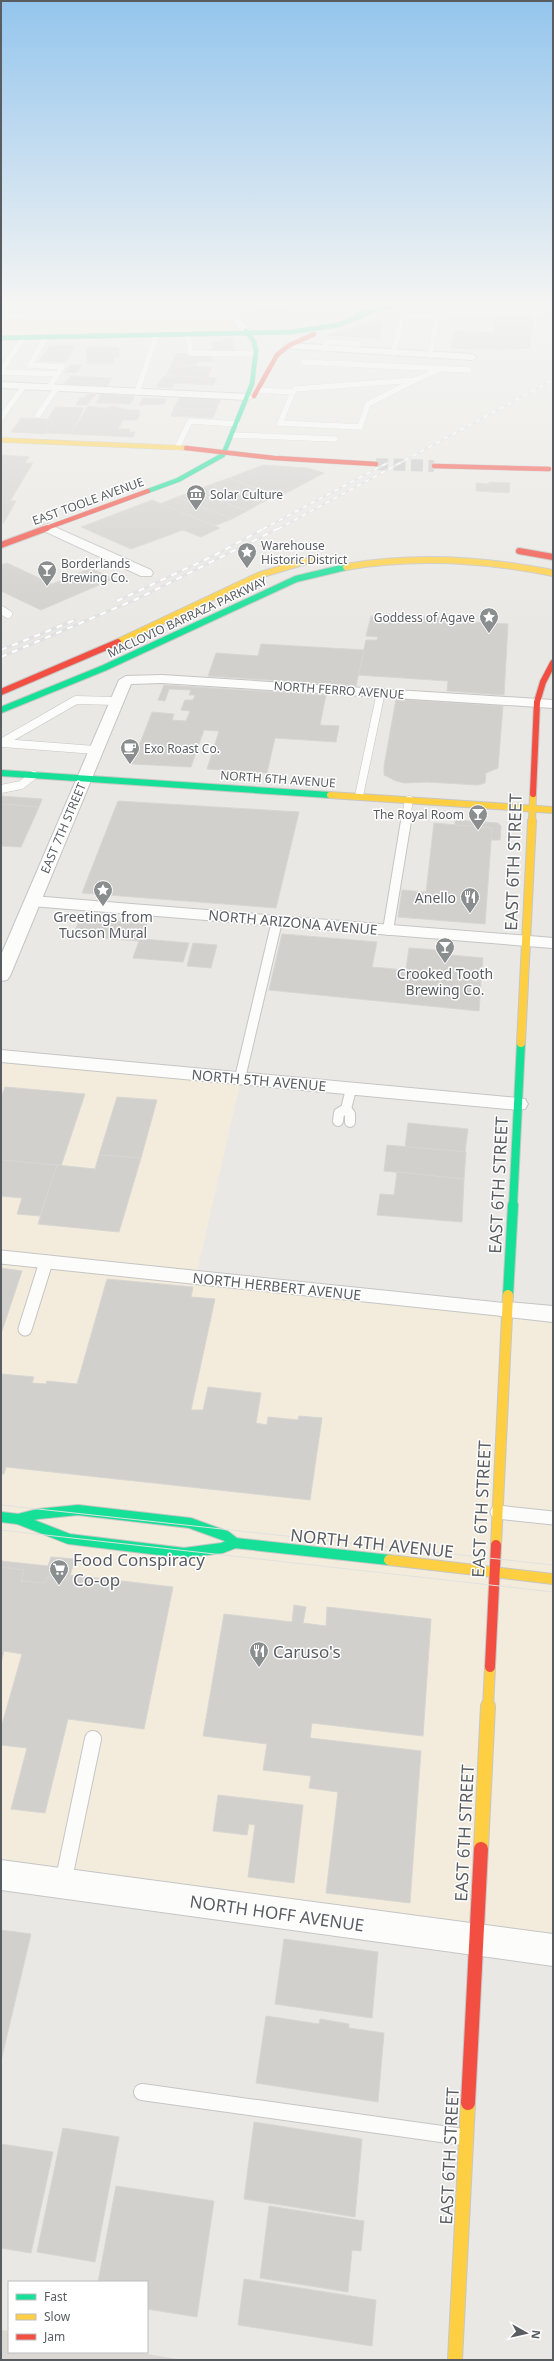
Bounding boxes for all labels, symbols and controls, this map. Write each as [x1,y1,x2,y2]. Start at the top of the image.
street label: EAST TOOLE AVENUE [30,473,146,529]
museum icon: Solar Culture [185,483,207,511]
place label: Solar Culture [210,486,283,503]
place label: Warehouse Historic District [261,537,348,568]
place icon: Warehouse Historic District [236,541,258,569]
place label: Borderlands Brewing Co. [61,555,131,586]
bar icon: Borderlands Brewing Co. [36,559,58,587]
street label: MACLOVIO BARRAZA PARKWAY [104,572,270,662]
place icon: Goddess of Agave [478,606,500,634]
place label: Goddess of Agave [374,609,475,626]
street label: NORTH FERRO AVENUE [273,677,405,703]
cafe icon: Exo Roast Co. [119,737,141,765]
place label: Exo Roast Co. [144,740,220,757]
street label: NORTH 6TH AVENUE [220,766,336,792]
street label: EAST 7TH STREET [36,780,90,876]
street label: EAST 6TH STREET [499,792,527,931]
bar icon: The Royal Room [467,803,489,831]
place label: The Royal Room [373,806,464,823]
place icon: Greetings from Tucson Mural [92,879,114,907]
restaurant icon: Anello [459,886,481,914]
place label: Anello [415,888,456,907]
street label: NORTH ARIZONA AVENUE [208,905,378,939]
place label: Greetings from Tucson Mural [53,907,153,942]
bar icon: Crooked Tooth Brewing Co. [434,936,456,964]
place label: Crooked Tooth Brewing Co. [397,964,493,999]
street label: NORTH 5TH AVENUE [191,1065,327,1095]
street label: EAST 6TH STREET [483,1115,513,1254]
street label: NORTH HERBERT AVENUE [192,1268,362,1304]
street label: EAST 6TH STREET [466,1439,496,1578]
street label: NORTH 4TH AVENUE [289,1523,455,1563]
place label: Food Conspiracy Co-op [73,1548,205,1591]
supermarket icon: Food Conspiracy Co-op [48,1558,70,1586]
restaurant icon: Caruso's [248,1640,270,1668]
place label: Caruso's [273,1640,341,1663]
street label: EAST 6TH STREET [449,1763,479,1902]
street label: NORTH HOFF AVENUE [188,1889,366,1937]
street label: EAST 6TH STREET [434,2086,464,2225]
legend [8,2281,148,2353]
text: Fast [44,2288,68,2305]
text: Slow [44,2308,71,2325]
north arrow [506,2313,546,2353]
text: Jam [43,2328,65,2345]
text: N [528,2329,544,2340]

